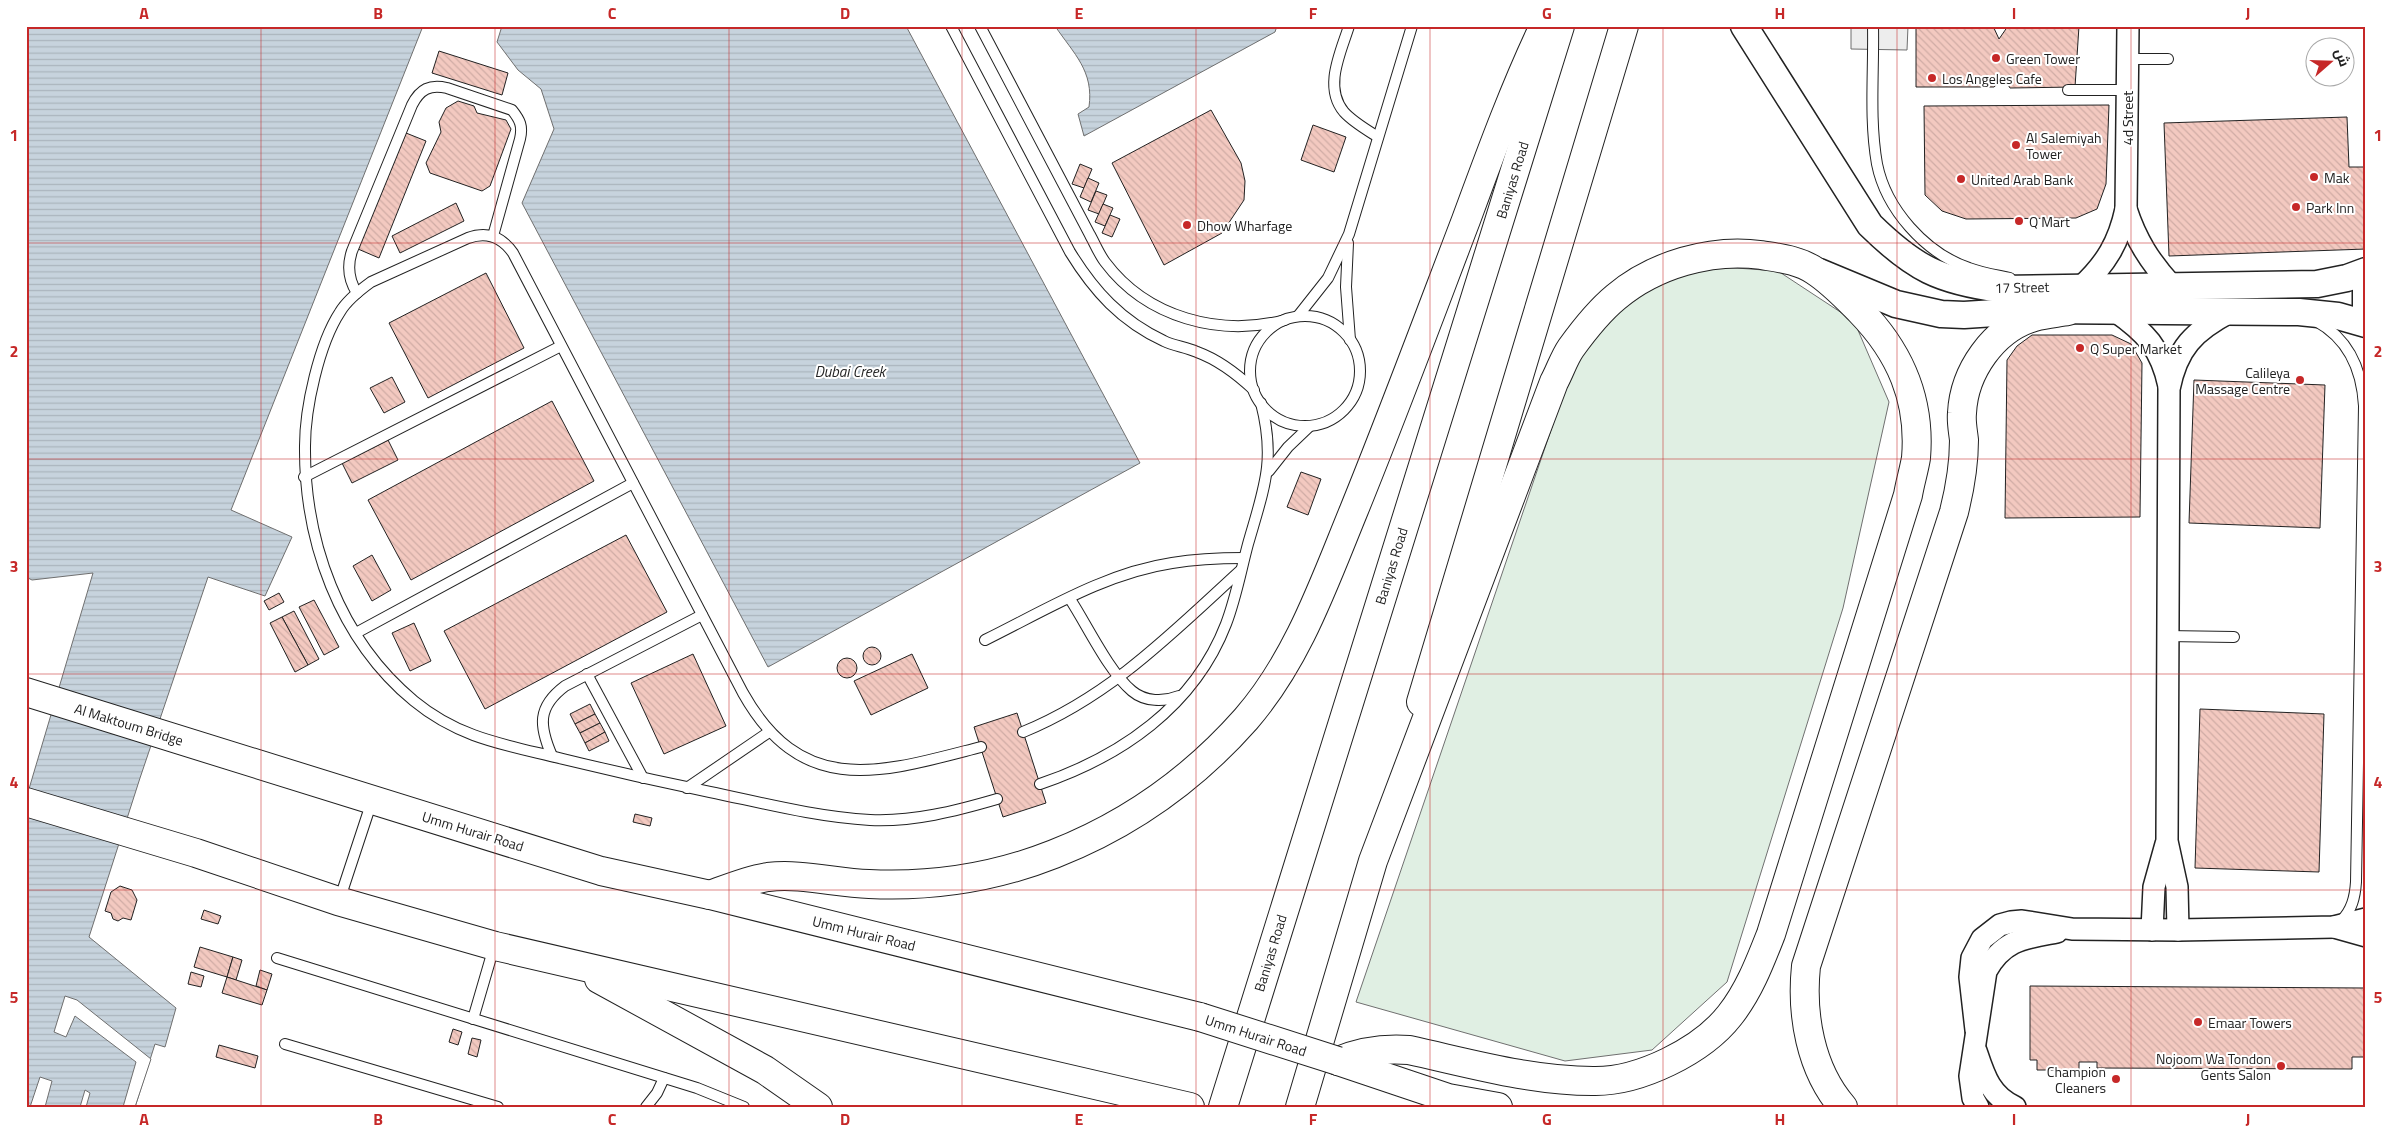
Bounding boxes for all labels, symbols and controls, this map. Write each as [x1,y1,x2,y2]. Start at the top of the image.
text: A [139,1,149,25]
text: B [373,1,383,25]
text: C [608,1,617,25]
text: D [840,1,850,25]
text: E [1075,1,1084,25]
text: F [1309,1,1318,25]
text: G [1542,1,1552,25]
text: H [1775,1,1785,25]
text: I [2012,1,2016,25]
text: J [2246,1,2250,25]
north arrow [2304,38,2354,88]
text: ش [2330,45,2356,69]
place label: Green Tower [2006,48,2080,69]
marker: Green Tower [1990,52,2002,64]
place label: Los Angeles Cafe [1942,68,2042,89]
marker: Los Angeles Cafe [1926,72,1938,84]
street label: 4d Street [2117,91,2138,145]
text: 1 [10,123,18,147]
text: 1 [2374,123,2382,147]
place label: Al Salemiyah Tower [2026,127,2102,164]
street label: Baniyas Road [1490,139,1534,221]
marker: Al Salemiyah Tower [2010,139,2022,151]
place label: Mak [2324,167,2350,188]
place label: United Arab Bank [1971,169,2074,190]
marker: Mak [2308,171,2320,183]
marker: United Arab Bank [1955,173,1967,185]
place label: Park Inn [2306,197,2354,218]
marker: Park Inn [2290,201,2302,213]
place label: Q Mart [2029,211,2070,232]
place label: Dhow Wharfage [1197,215,1292,236]
marker: Q Mart [2013,215,2025,227]
marker: Dhow Wharfage [1181,219,1193,231]
street label: 17 Street [1994,276,2050,298]
place label: Q Super Market [2090,338,2182,359]
text: 2 [10,339,18,363]
text: 2 [2374,339,2382,363]
marker: Q Super Market [2074,342,2086,354]
water label: Dubai Creek [815,360,888,383]
place label: Calileya Massage Centre [2195,362,2290,399]
marker: Calileya Massage Centre [2294,374,2306,386]
street label: Baniyas Road [1369,525,1413,607]
text: 3 [10,554,18,578]
text: 3 [2374,554,2382,578]
street label: Al Maktoum Bridge [72,697,186,751]
text: 4 [10,770,19,794]
text: 4 [2374,770,2383,794]
street label: Umm Hurair Road [419,806,527,856]
street label: Umm Hurair Road [810,910,918,956]
street label: Baniyas Road [1248,912,1292,994]
text: 5 [10,985,19,1009]
text: 5 [2374,985,2383,1009]
street label: Umm Hurair Road [1203,1009,1309,1061]
place label: Emaar Towers [2208,1012,2292,1033]
marker: Emaar Towers [2192,1016,2204,1028]
place label: Nojoom Wa Tondon Gents Salon [2156,1048,2271,1085]
marker: Nojoom Wa Tondon Gents Salon [2275,1060,2287,1072]
place label: Champion Cleaners [2047,1061,2106,1098]
marker: Champion Cleaners [2110,1073,2122,1085]
text: A [139,1107,149,1131]
text: B [373,1107,383,1131]
text: C [608,1107,617,1131]
text: D [840,1107,850,1131]
text: E [1075,1107,1084,1131]
text: F [1309,1107,1318,1131]
text: G [1542,1107,1552,1131]
text: H [1775,1107,1785,1131]
text: I [2012,1107,2016,1131]
text: J [2246,1107,2250,1131]

